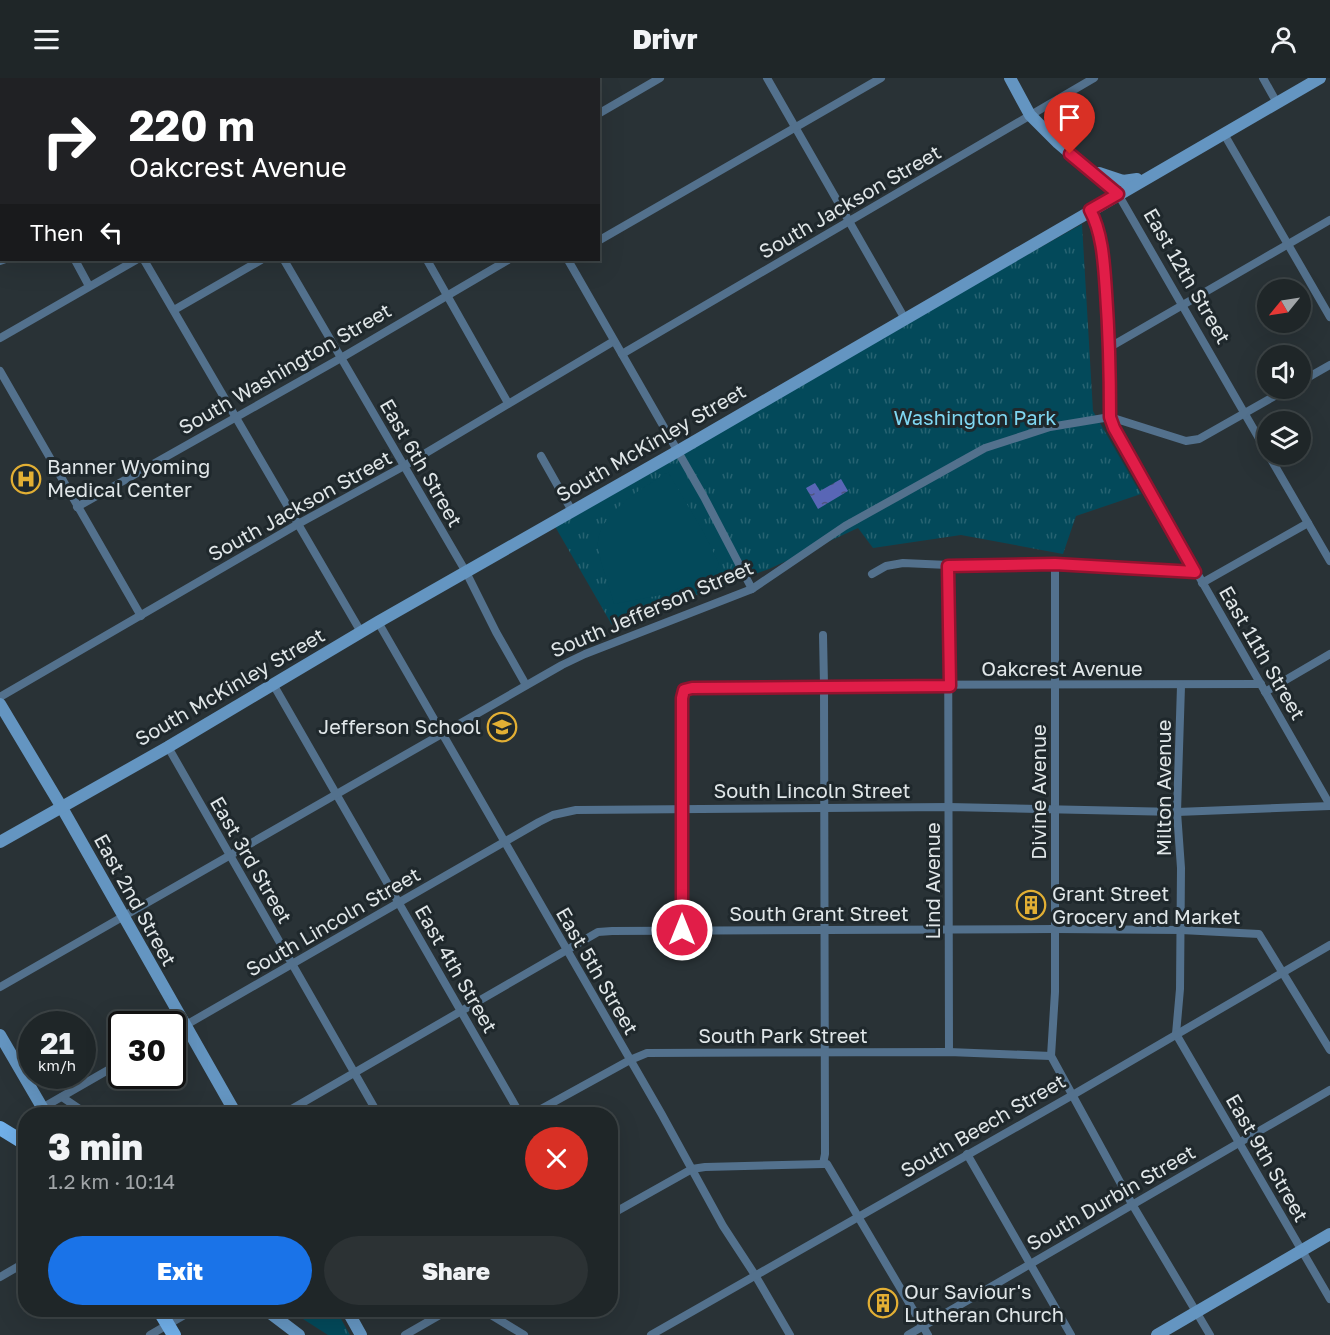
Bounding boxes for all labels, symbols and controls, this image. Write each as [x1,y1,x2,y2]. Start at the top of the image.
icon: menu [30,23,63,56]
text: Drivr [632,23,698,55]
icon: person [1267,23,1300,56]
pin [1044,92,1095,154]
text: 220 m [129,100,255,150]
icon: arrive [1053,101,1086,134]
icon: right [30,102,108,180]
street label: South Jackson Street [754,139,945,263]
text: Oakcrest Avenue [129,151,347,183]
street label: East 12th Street [1139,203,1236,348]
icon: left [95,216,128,249]
text: Then [30,219,83,246]
north arrow [1257,279,1311,333]
map controls [1257,279,1311,465]
street label: South Washington Street [174,297,395,439]
button: sound [1257,345,1311,399]
street label: South McKinley Street [552,378,749,506]
street label: East 6th Street [376,394,468,531]
park label: Washington Park [893,405,1057,429]
button: layers [1257,411,1311,465]
street label: South Jackson Street [204,445,395,566]
place label: Banner Wyoming Medical Center [47,454,210,501]
hospital icon: Banner Wyoming Medical Center [10,463,42,495]
street label: South Jefferson Street [547,554,757,662]
street label: East 11th Street [1215,581,1311,724]
street label: South McKinley Street [131,622,328,750]
street label: Oakcrest Avenue [981,656,1143,680]
school or university icon: Jefferson School [486,711,518,743]
place label: Jefferson School [318,714,481,738]
street label: Milton Avenue [1151,720,1175,856]
street label: Divine Avenue [1026,724,1050,860]
street label: South Lincoln Street [713,778,911,802]
street label: East 3rd Street [206,792,298,927]
street label: Lind Avenue [920,823,944,939]
street label: East 2nd Street [90,829,182,970]
street label: South Lincoln Street [241,861,424,981]
place label: Grant Street Grocery and Market [1052,881,1241,928]
building icon: Grant Street Grocery and Market [1015,889,1047,921]
position arrow [650,898,714,962]
street label: East 4th Street [411,900,503,1037]
street label: South Grant Street [729,901,909,925]
street label: East 5th Street [552,903,644,1038]
speed limit sign: 30 [108,1011,186,1089]
street label: South Park Street [698,1023,868,1047]
text: 21 [40,1025,74,1061]
text: km/h [38,1056,76,1074]
street label: South Beech Street [896,1068,1069,1182]
street label: East 9th Street [1222,1089,1314,1226]
text: 3 min [48,1125,143,1168]
button: close [525,1127,588,1190]
street label: South Durbin Street [1022,1139,1199,1255]
text: 1.2 km · 10:14 [48,1169,175,1193]
button: Exit [48,1236,312,1305]
button: Share [324,1236,588,1305]
place label: Our Saviour's Lutheran Church [904,1279,1064,1326]
building icon: Our Saviour's Lutheran Church [867,1287,899,1319]

